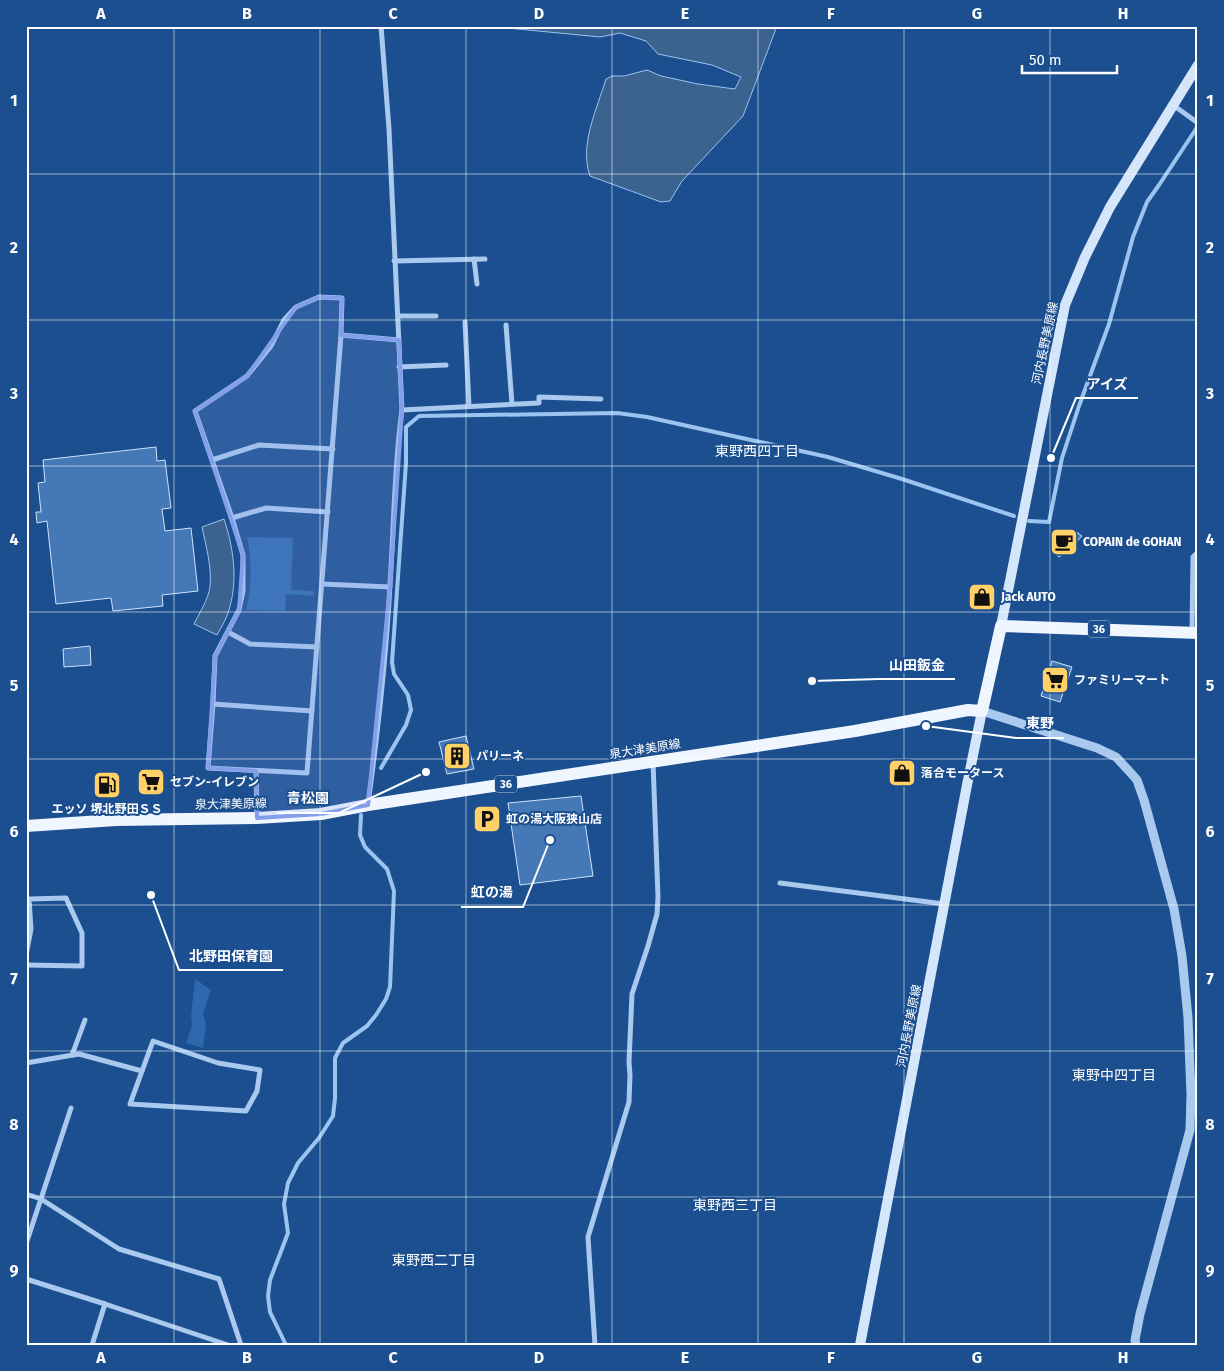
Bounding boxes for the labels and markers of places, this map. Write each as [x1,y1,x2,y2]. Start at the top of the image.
callout: アイズ [1076,369,1138,398]
cafe icon: COPAIN de GOHAN [1049,527,1079,557]
place label: COPAIN de GOHAN [1083,535,1182,549]
shop icon: Jack AUTO [967,582,997,612]
place label: Jack AUTO [1000,590,1056,604]
callout: 山田鈑金 [879,650,955,679]
supermarket icon: ファミリーマート [1040,665,1070,695]
place label: ファミリーマート [1074,673,1170,687]
callout: 東野 [1016,709,1064,738]
building icon: パリーネ [442,741,472,771]
place label: パリーネ [476,749,524,763]
shop icon: 落合モータース [887,758,917,788]
place label: 落合モータース [921,766,1004,780]
supermarket icon: セブン-イレブン [136,767,166,797]
fuel station icon: エッソ 堺北野田ＳＳ [92,770,122,800]
place label: セブン-イレブン [170,775,259,789]
callout: 青松園 [277,784,339,813]
place label: エッソ 堺北野田ＳＳ [52,802,162,816]
parking icon: 虹の湯大阪狭山店 [472,804,502,834]
place label: 虹の湯大阪狭山店 [506,812,602,826]
callout: 虹の湯 [461,878,523,907]
callout: 北野田保育園 [179,941,283,970]

